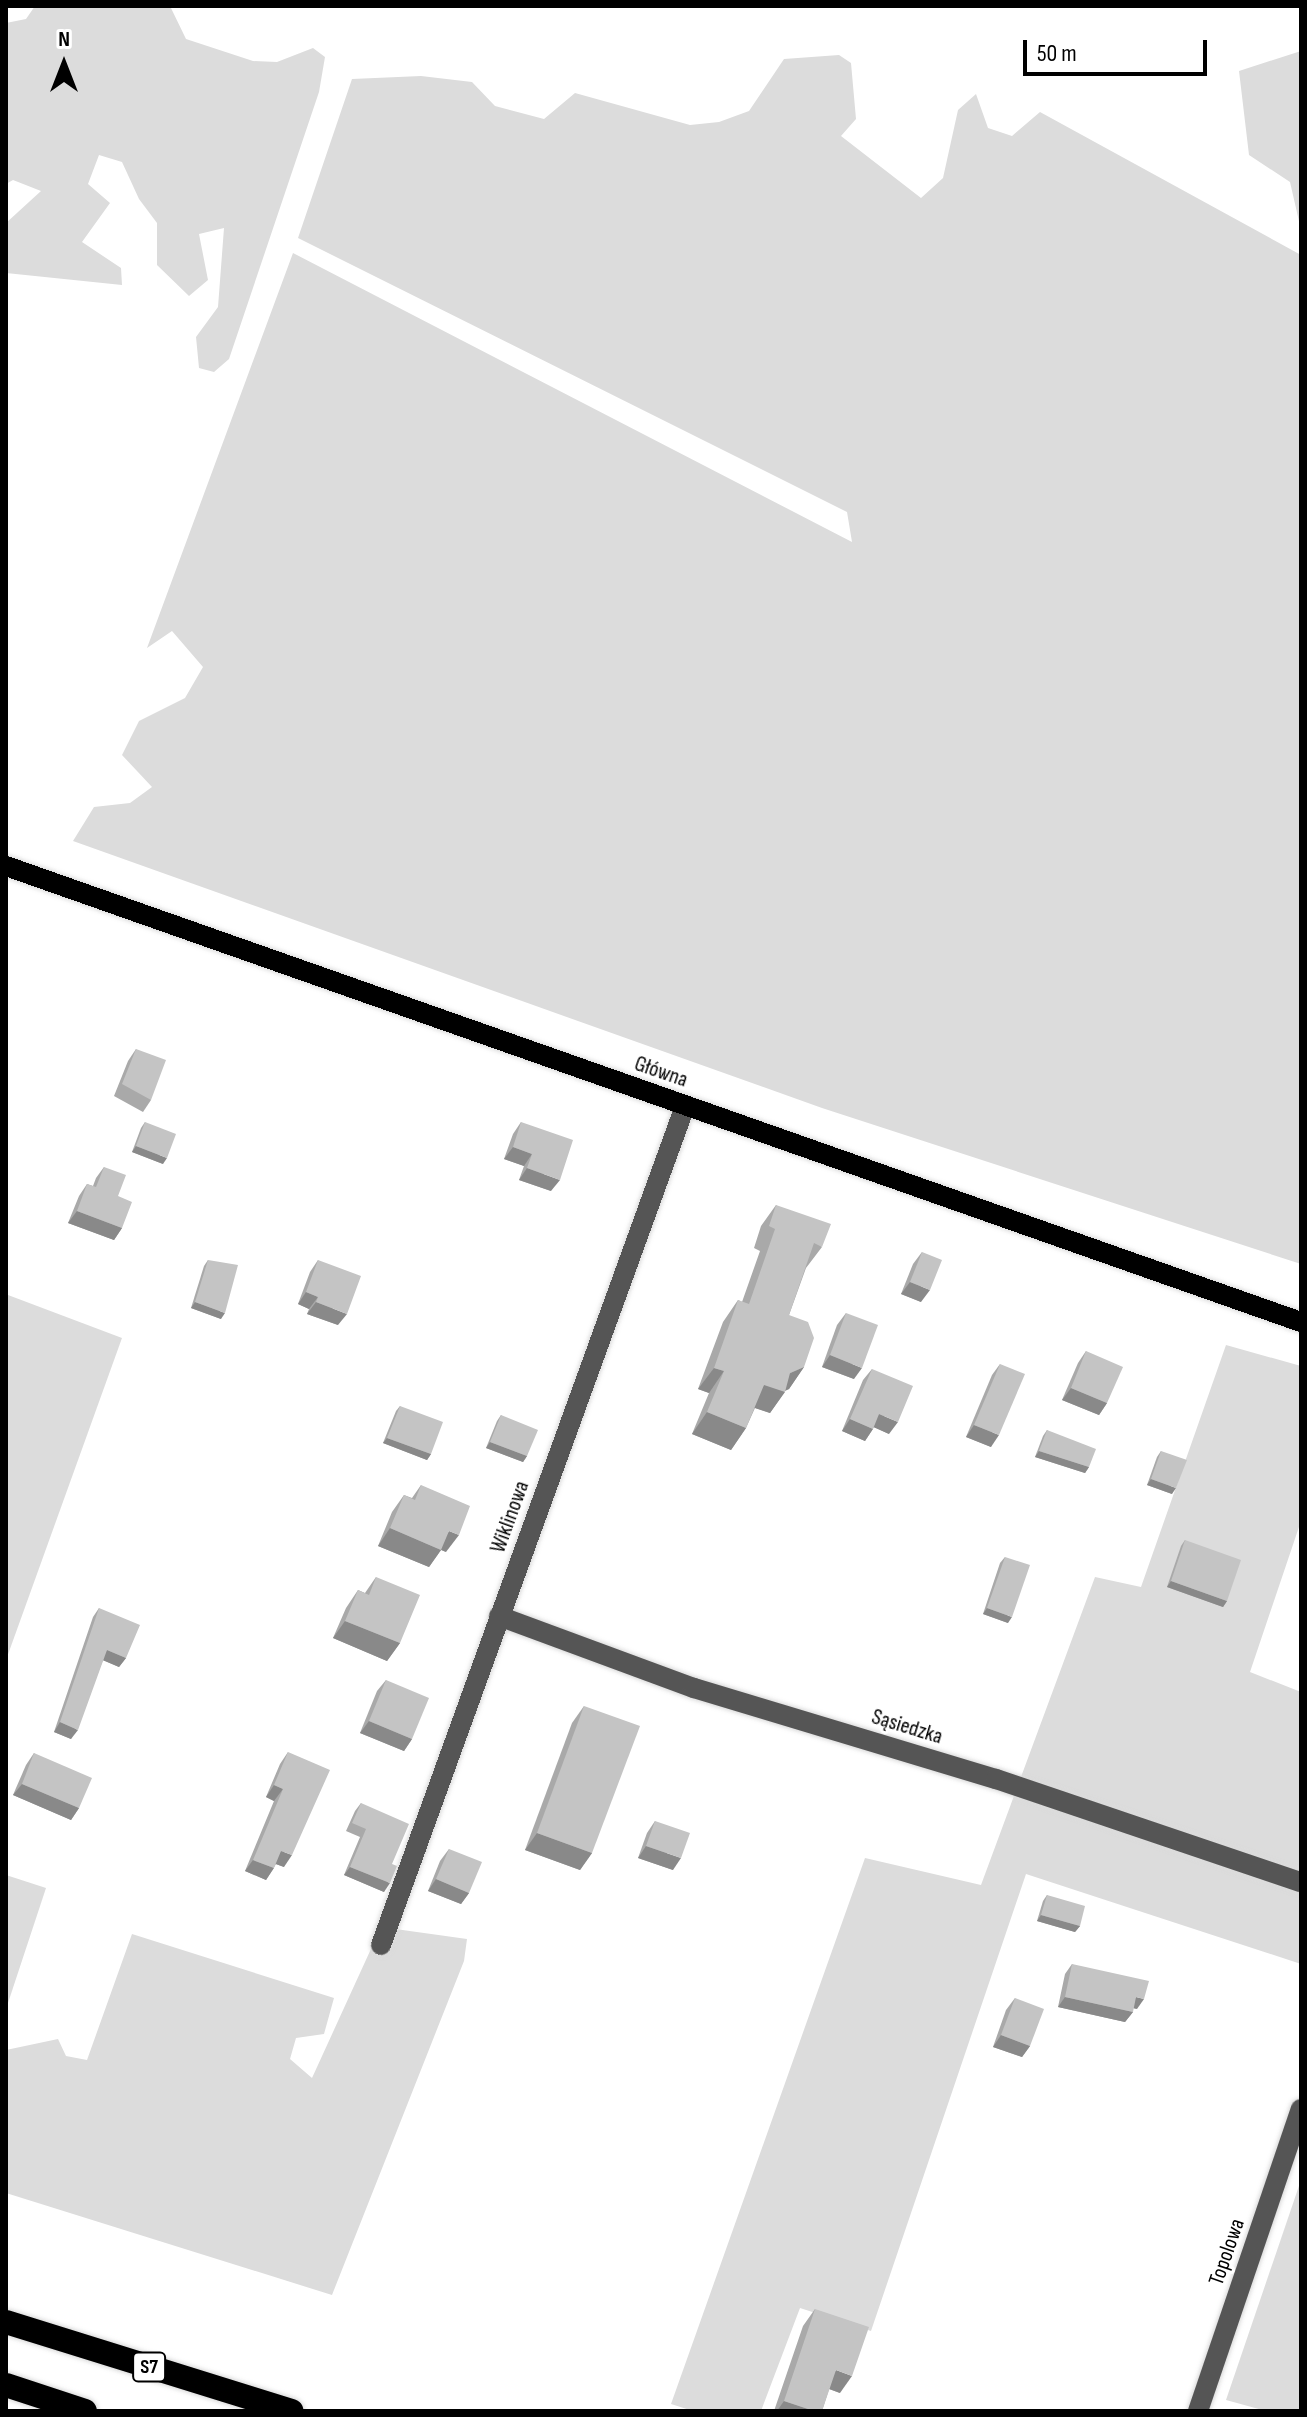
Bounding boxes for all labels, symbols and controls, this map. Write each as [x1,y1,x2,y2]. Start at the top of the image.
north arrow [24,24,104,104]
scale bar [1027,24,1211,74]
text: N [58,26,70,53]
text: 50 m [1037,39,1077,68]
street label: Główna [631,1051,691,1093]
street label: Wiklinowa [485,1478,535,1556]
street label: Sąsiedzka [868,1704,946,1750]
street label: Topolowa [1203,2215,1251,2289]
road number: S7 [131,2351,167,2383]

